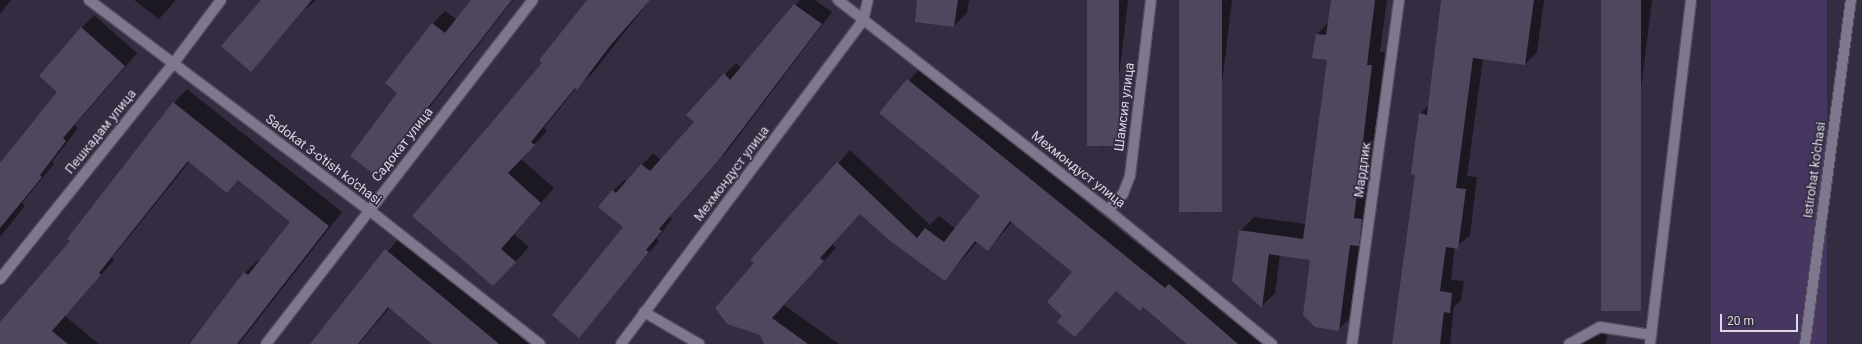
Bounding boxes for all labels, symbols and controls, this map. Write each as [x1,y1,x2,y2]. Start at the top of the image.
street label: Шамсия улица [1112,62,1138,152]
street label: Пешкадам улица [62,87,140,177]
street label: Садокат улица [369,105,437,185]
street label: Sadokat 3-o'tish ko'chasi [262,111,384,209]
street label: Istirohat ko'chasi [1801,121,1829,219]
street label: Мехмондуст улица [691,123,773,225]
street label: Мехмондуст улица [1028,128,1128,212]
street label: Мардлик [1351,141,1375,199]
scale bar [1722,306,1800,332]
text: 20 m [1727,314,1754,328]

